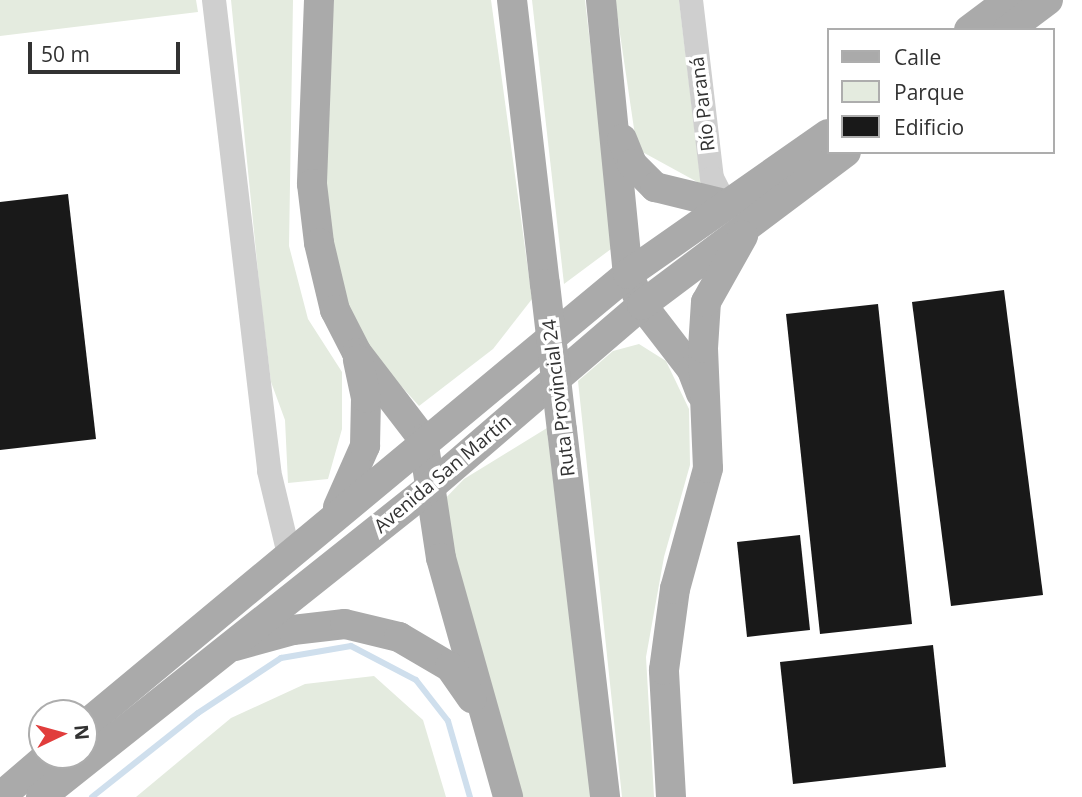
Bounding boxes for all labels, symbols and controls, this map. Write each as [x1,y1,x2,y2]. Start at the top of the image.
scale bar [32,28,184,72]
legend [827,28,1054,154]
text: 50 m [41,40,90,68]
text: Calle [894,43,941,71]
street label: Río Paraná [686,55,720,153]
text: Parque [894,78,964,106]
text: Edificio [894,113,964,141]
street label: Ruta Provincial 24 [538,318,580,478]
street label: Avenida San Martín [370,410,516,538]
north arrow [28,699,98,769]
text: N [68,724,96,741]

